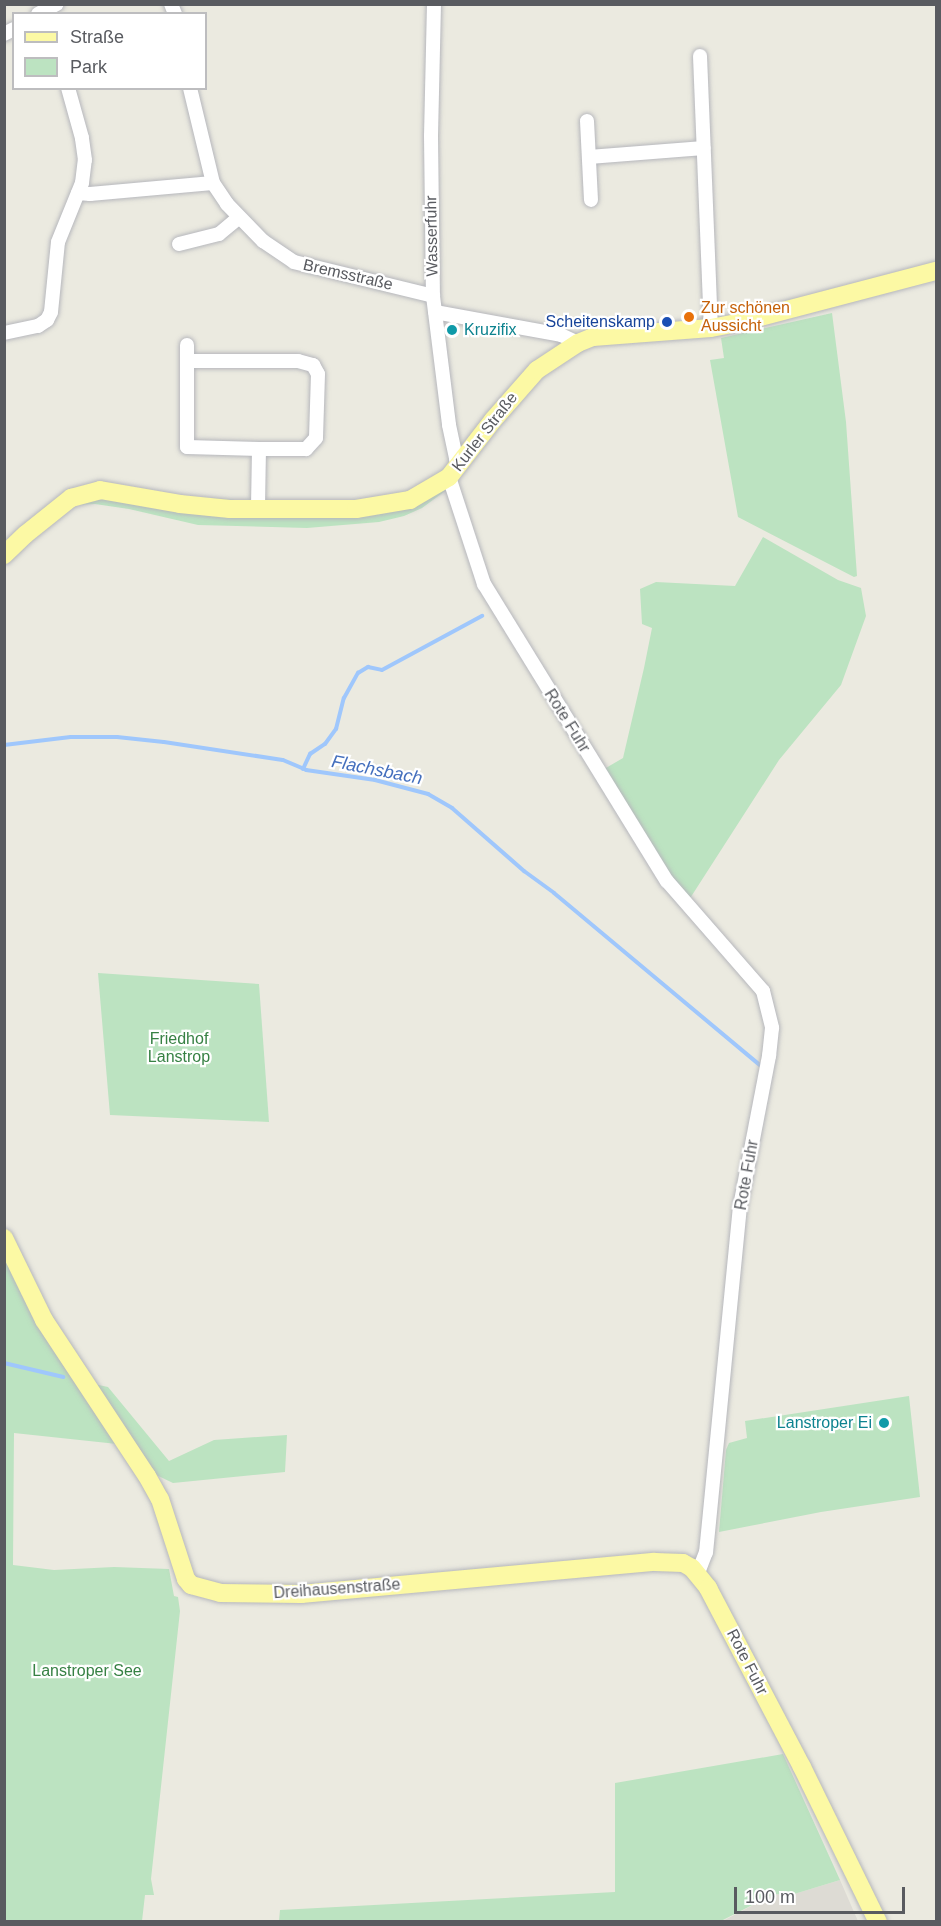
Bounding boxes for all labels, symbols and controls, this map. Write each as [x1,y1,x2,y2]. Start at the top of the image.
legend [12,12,207,90]
text: Straße [70,27,124,47]
text: Park [70,57,107,77]
street label: Wasserfuhr [422,195,442,277]
street label: Bremsstraße [301,255,395,295]
place label: Zur schönen Aussicht [701,298,790,336]
marker: Zur schönen Aussicht [682,310,696,324]
place label: Scheitenskamp [546,312,655,332]
marker: Scheitenskamp [660,315,674,329]
place label: Kruzifix [464,320,516,340]
marker: Kruzifix [445,323,459,337]
street label: Kurler Straße [448,389,522,475]
street label: Rote Fuhr [540,686,594,756]
water label: Flachsbach [330,751,424,789]
park label: Friedhof Lanstrop [148,1029,210,1067]
street label: Rote Fuhr [731,1138,763,1212]
place label: Lanstroper Ei [777,1413,872,1433]
marker: Lanstroper Ei [877,1416,891,1430]
street label: Dreihausenstraße [273,1575,401,1603]
street label: Rote Fuhr [722,1626,772,1698]
park label: Lanstroper See [32,1661,142,1681]
scale bar [737,1875,908,1913]
text: 100 m [745,1887,795,1907]

